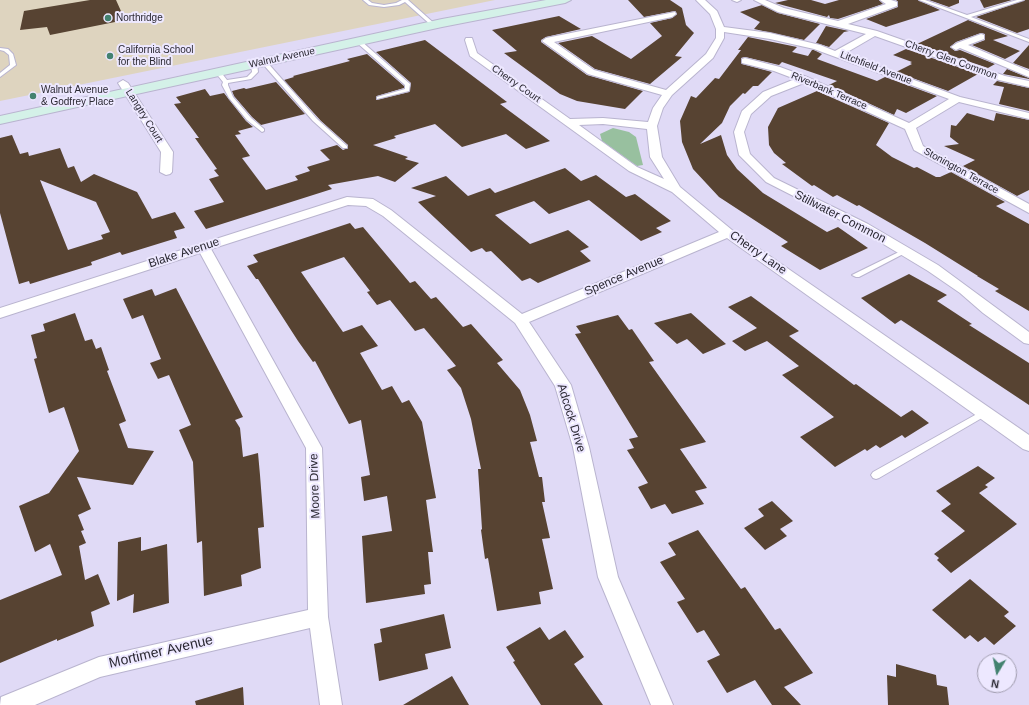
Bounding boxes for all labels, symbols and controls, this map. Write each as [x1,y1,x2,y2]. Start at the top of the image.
place label: Northridge [116,12,163,24]
marker: Northridge [103,13,113,23]
street label: Cherry Glen Common [903,38,999,82]
place label: California School for the Blind [118,44,194,68]
street label: Walnut Avenue [248,45,316,71]
street label: Litchfield Avenue [838,49,914,87]
marker: California School for the Blind [105,51,115,61]
street label: Cherry Court [489,63,543,105]
street label: Riverbank Terrace [789,70,869,112]
place label: Walnut Avenue & Godfrey Place [41,84,114,108]
street label: Langtry Court [123,87,165,145]
marker: Walnut Avenue & Godfrey Place [28,91,38,101]
street label: Stonington Terrace [921,145,1001,197]
street label: Stillwater Common [792,188,888,246]
street label: Cherry Lane [727,228,789,278]
street label: Blake Avenue [147,235,221,271]
street label: Spence Avenue [582,253,666,299]
street label: Adcock Drive [554,382,588,454]
street label: Moore Drive [307,453,323,519]
street label: Mortimer Avenue [107,632,215,672]
north arrow [977,653,1017,693]
text: N [990,677,1000,690]

